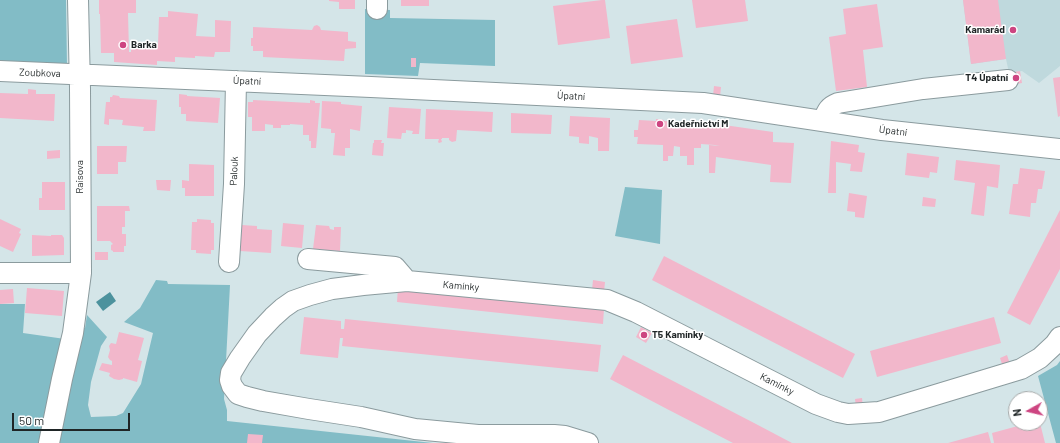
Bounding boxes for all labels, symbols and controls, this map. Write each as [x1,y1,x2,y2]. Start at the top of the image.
place label: Kamarád [965,24,1005,36]
marker: Kamarád [1008,25,1018,35]
place label: Barka [131,39,157,51]
marker: Barka [118,40,128,50]
street label: Zoubkova [19,66,61,80]
place label: T4 Úpatní [965,72,1008,84]
marker: T4 Úpatní [1011,73,1021,83]
street label: Úpatní [233,75,261,87]
street label: Úpatní [557,89,585,103]
place label: Kadeřnictví M [668,118,728,130]
marker: Kadeřnictví M [655,119,665,129]
street label: Úpatní [878,123,908,139]
street label: Palouk [227,156,241,186]
street label: Raisova [74,160,86,194]
street label: Kamínky [442,278,480,294]
place label: T5 Kamínky [652,329,703,341]
marker: T5 Kamínky [639,330,649,340]
street label: Kamínky [758,370,796,398]
north arrow [1008,391,1048,431]
scale bar [14,405,132,431]
text: N [1010,408,1024,417]
text: 50 m [19,413,44,427]

